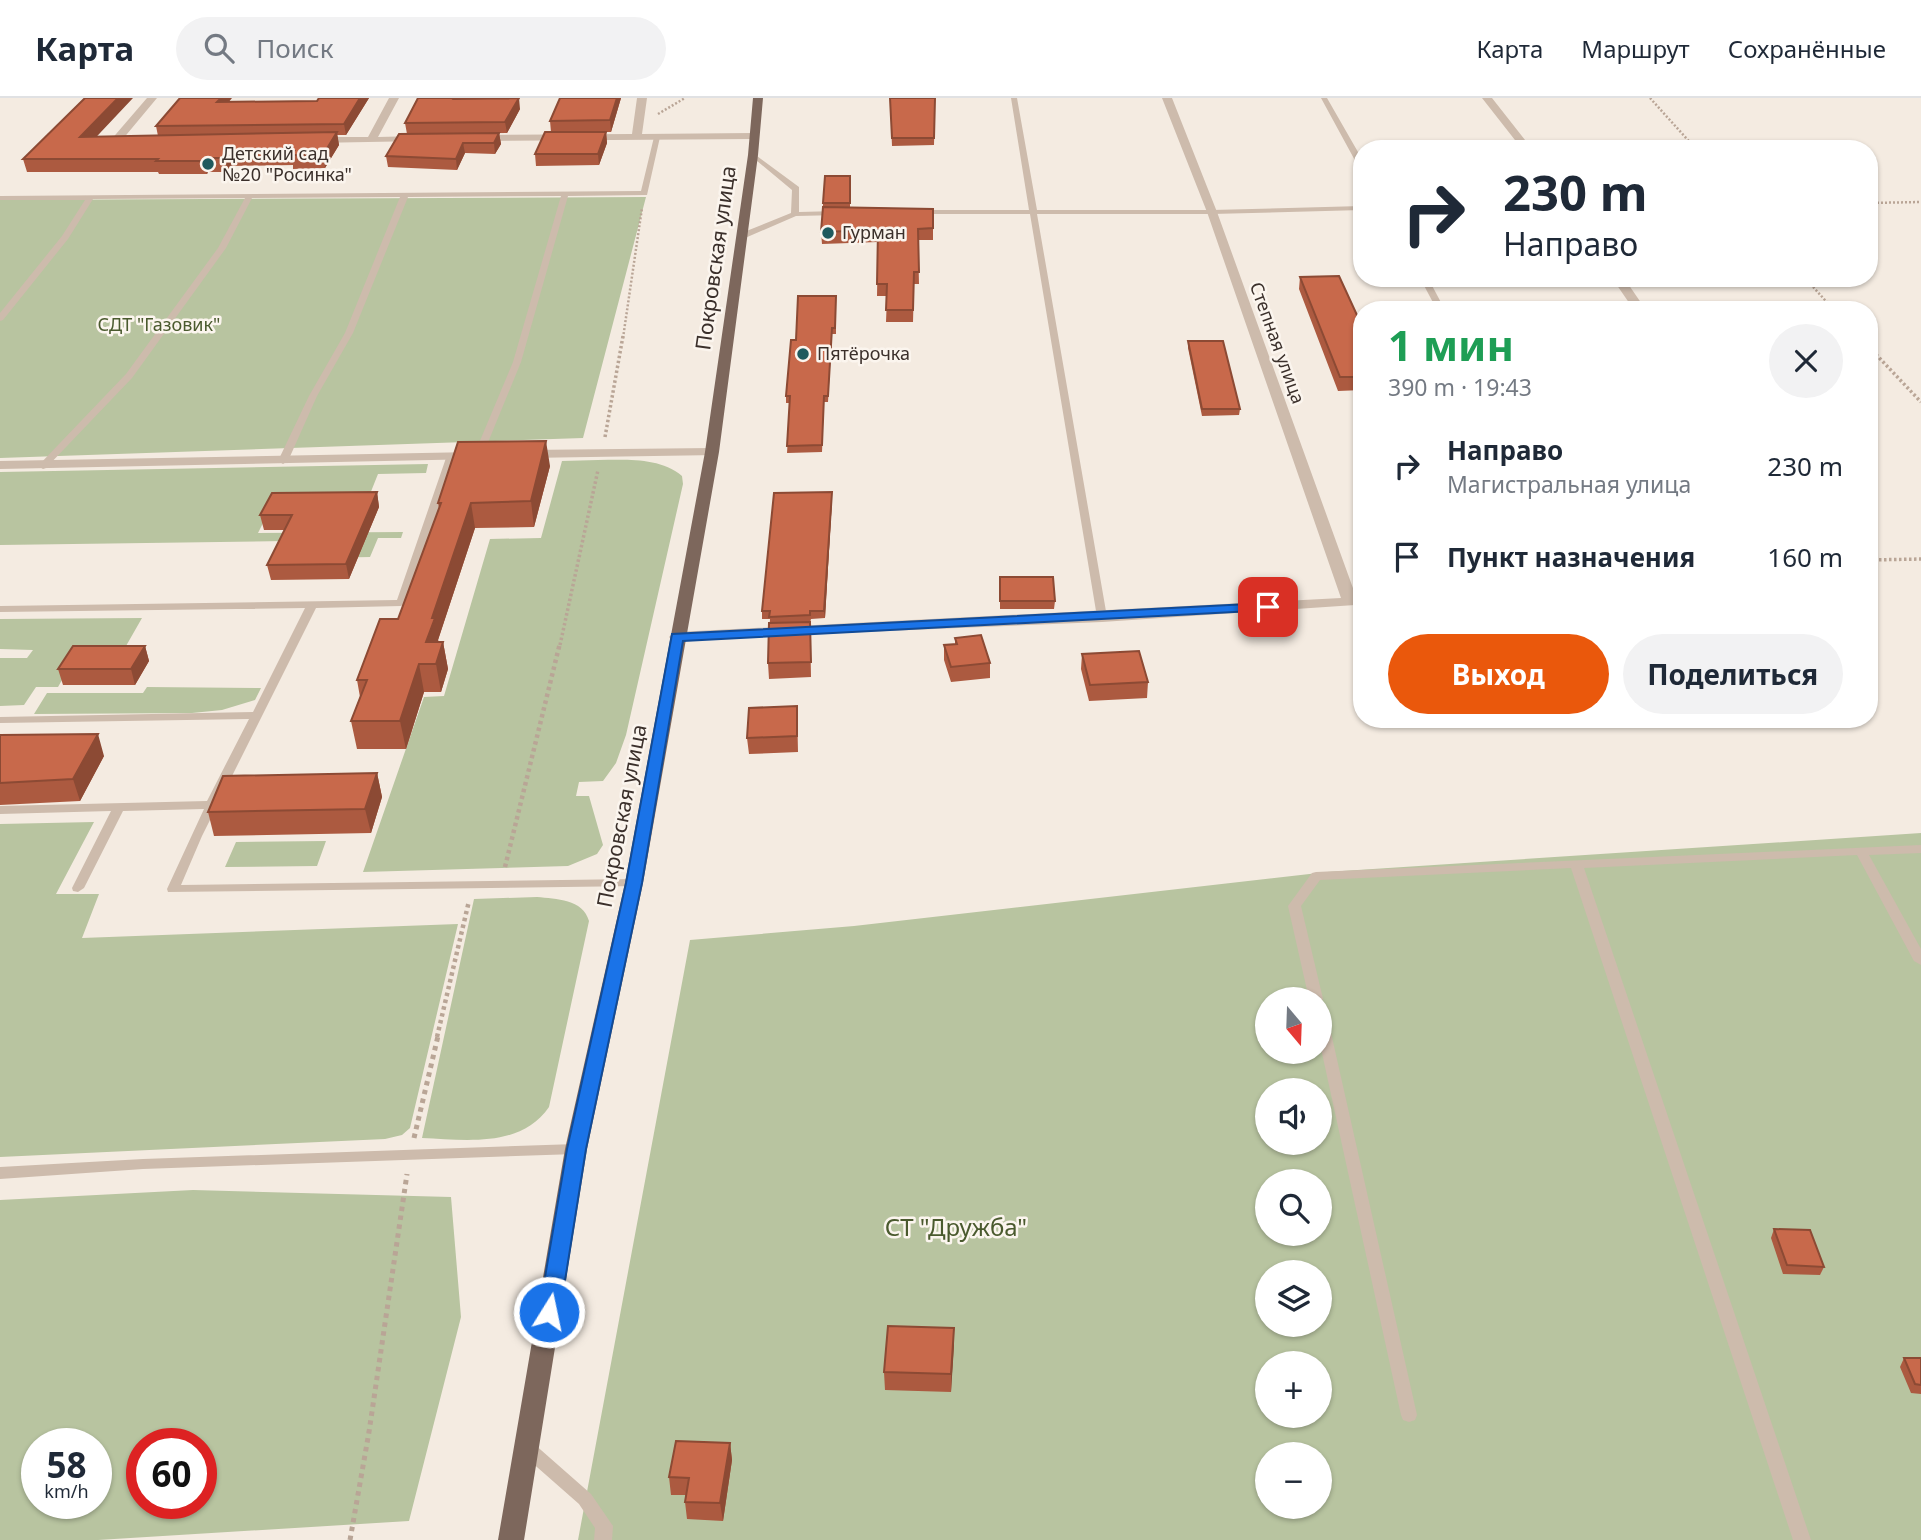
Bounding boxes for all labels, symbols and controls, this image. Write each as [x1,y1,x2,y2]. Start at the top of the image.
search box [176,17,666,80]
text: Карта [35,26,134,71]
icon: search [200,29,238,67]
text: Поиск [256,30,333,66]
text: Карта [1476,32,1543,65]
text: Маршрут [1581,32,1690,65]
text: Сохранённые [1728,32,1886,65]
place label: Детский сад №20 "Росинка" [222,141,352,186]
marker: Детский сад №20 "Росинка" [200,156,216,172]
text: 230 m [1503,159,1648,225]
street label: Покровская улица [688,164,742,352]
icon: right [1388,168,1479,259]
place label: Гурман [842,220,906,244]
text: Направо [1503,222,1638,265]
marker: Гурман [820,225,836,241]
street label: Степная улица [1245,279,1311,407]
park label: СДТ "Газовик" [98,312,220,336]
text: 1 мин [1388,316,1514,373]
button: close [1769,324,1843,398]
place label: Пятёрочка [817,341,910,365]
marker: Пятёрочка [795,346,811,362]
text: 390 m · 19:43 [1388,371,1532,403]
text: Направо [1447,432,1563,468]
icon: right [1388,447,1426,485]
text: 230 m [1767,448,1843,484]
text: Магистральная улица [1447,468,1691,500]
icon: arrive [1388,538,1426,576]
text: Пункт назначения [1447,539,1695,575]
text: 160 m [1767,539,1843,575]
pin [1238,577,1298,637]
icon: arrive [1249,588,1287,626]
button: Выход [1388,634,1609,714]
button: Поделиться [1623,634,1843,714]
street label: Покровская улица [590,722,653,910]
north arrow [1255,987,1332,1064]
map controls [1255,987,1332,1519]
button: sound [1255,1078,1332,1155]
button: search [1255,1169,1332,1246]
park label: СТ "Дружба" [885,1210,1027,1243]
button: layers [1255,1260,1332,1337]
position arrow [512,1275,586,1349]
button: + [1255,1351,1332,1428]
speed limit sign: 60 [126,1428,217,1519]
text: 58 [46,1441,87,1488]
button: − [1255,1442,1332,1519]
text: km/h [44,1479,89,1503]

